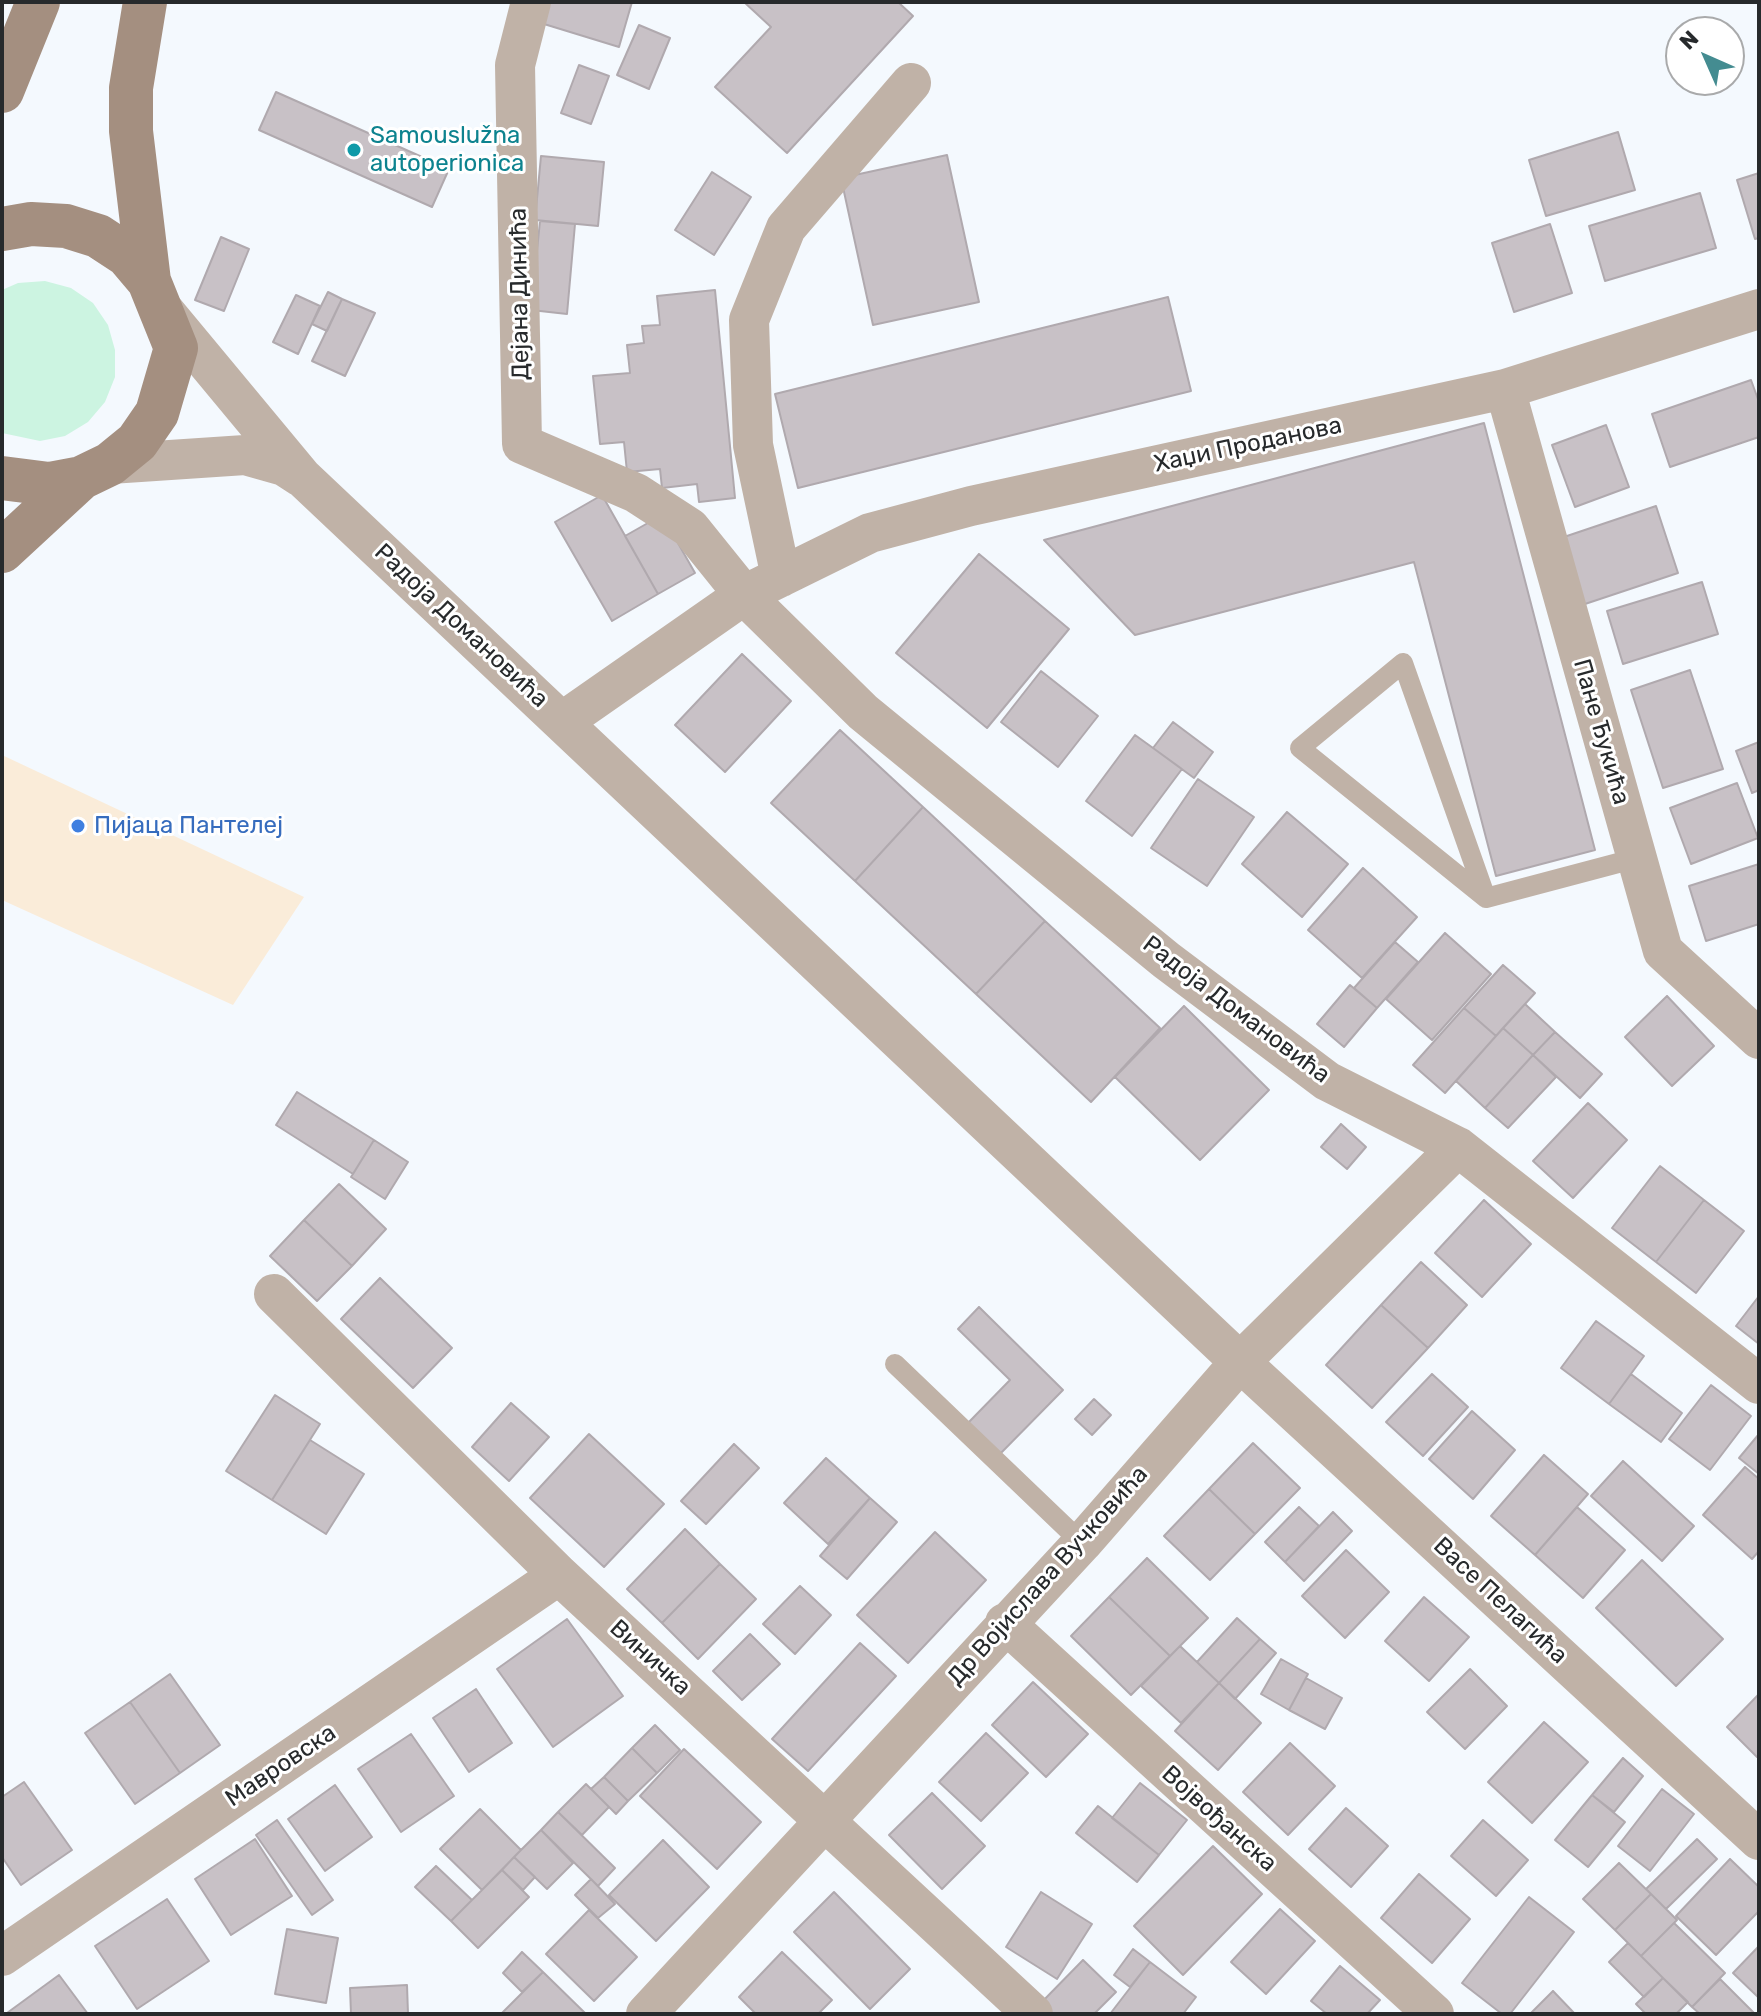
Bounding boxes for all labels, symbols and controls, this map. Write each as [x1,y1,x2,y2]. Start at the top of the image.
north arrow [1665,16,1745,96]
text: N [1674,25,1704,55]
place label: Samouslužna autoperionica [370,122,524,178]
marker: Samouslužna autoperionica [345,141,363,159]
street label: Дејана Динића [504,208,536,380]
street label: Хаџи Проданова [1152,411,1344,479]
street label: Радоја Домановића [368,538,554,714]
street label: Пане Ђукића [1566,656,1636,808]
place label: Пијаца Пантелеј [94,812,283,840]
marker: Пијаца Пантелеј [69,817,87,835]
street label: Радоја Домановића [1137,930,1335,1090]
street label: Др Војислава Вучковића [942,1460,1154,1692]
street label: Васе Пелагића [1427,1532,1573,1670]
street label: Виничка [604,1614,696,1702]
street label: Мавровска [220,1719,342,1813]
street label: Војвођанска [1156,1760,1282,1878]

